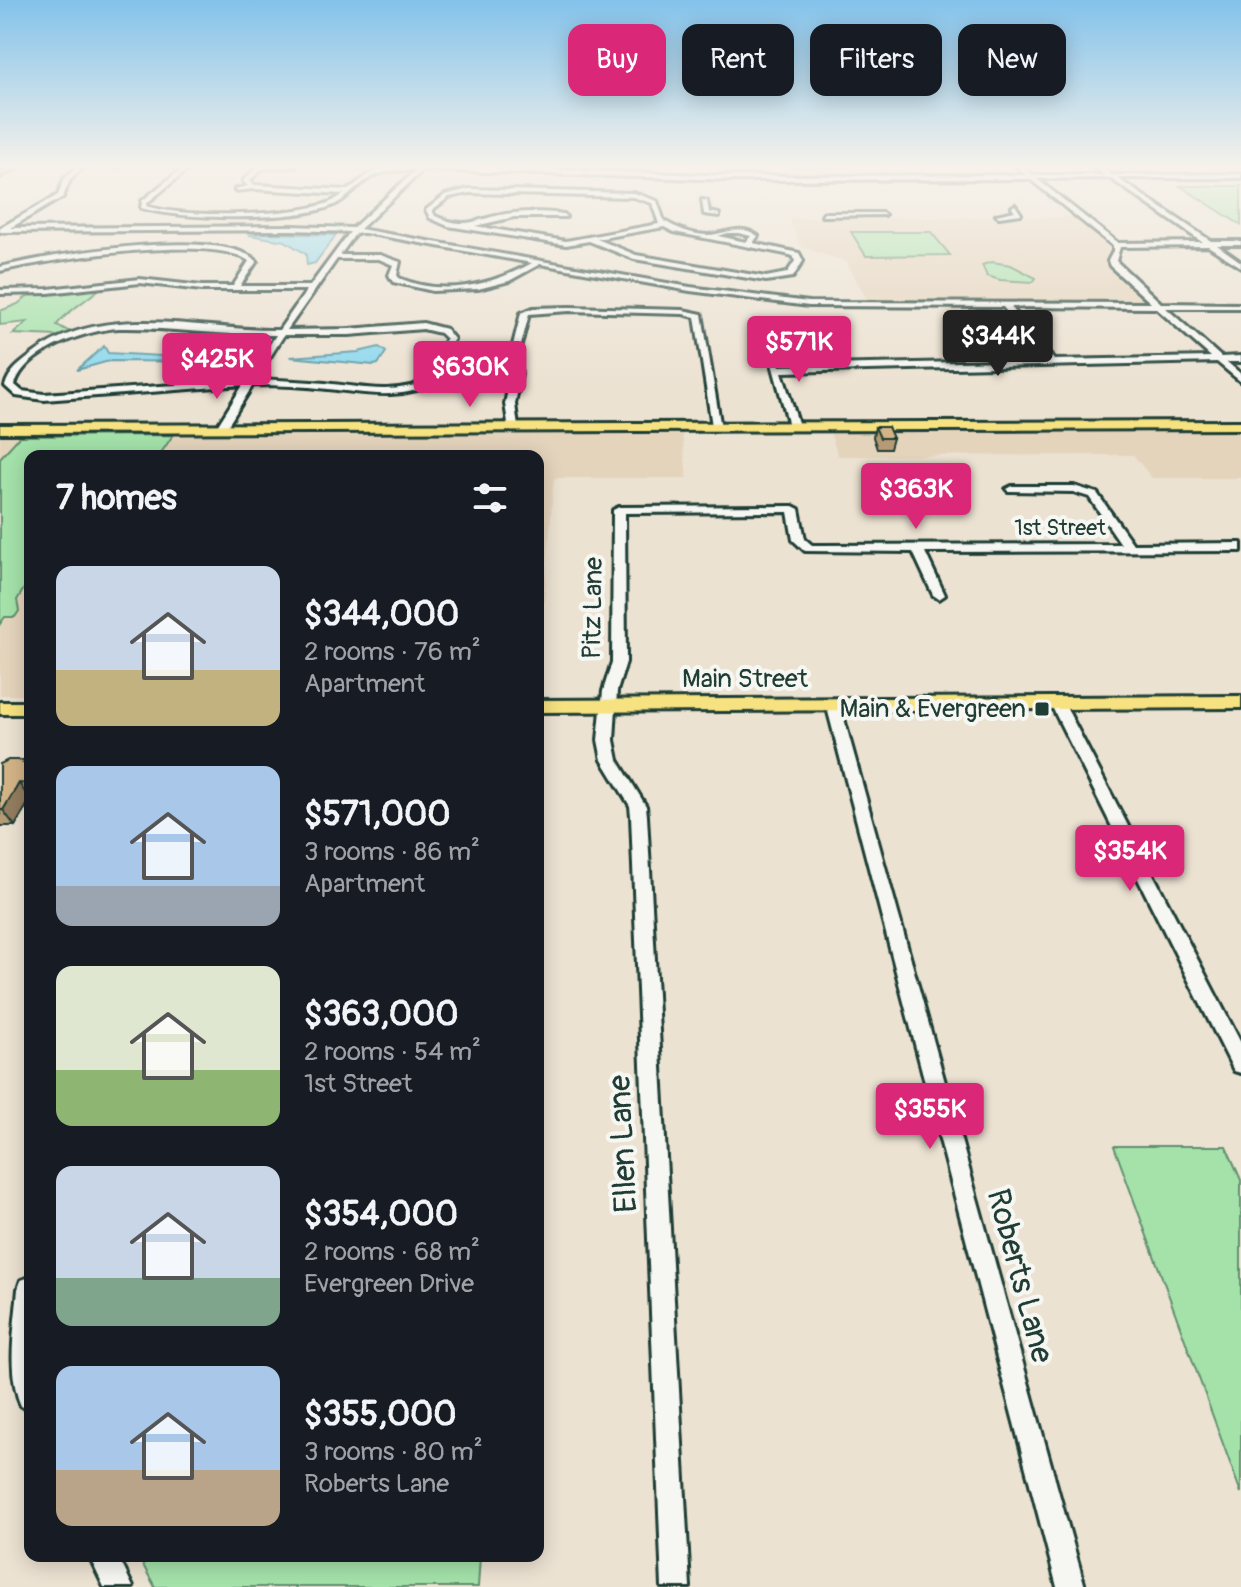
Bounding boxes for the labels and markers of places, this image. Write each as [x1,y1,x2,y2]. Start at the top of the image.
pin: $344K [942,310,1054,378]
pin: $571K [743,316,855,384]
pin: $425K [161,333,273,401]
pin: $630K [414,341,526,409]
pin: $363K [860,463,972,531]
place label: Main & Evergreen [840,693,1026,725]
marker: Main & Evergreen [1033,700,1051,718]
pin: $354K [1074,825,1186,893]
pin: $355K [874,1083,986,1151]

